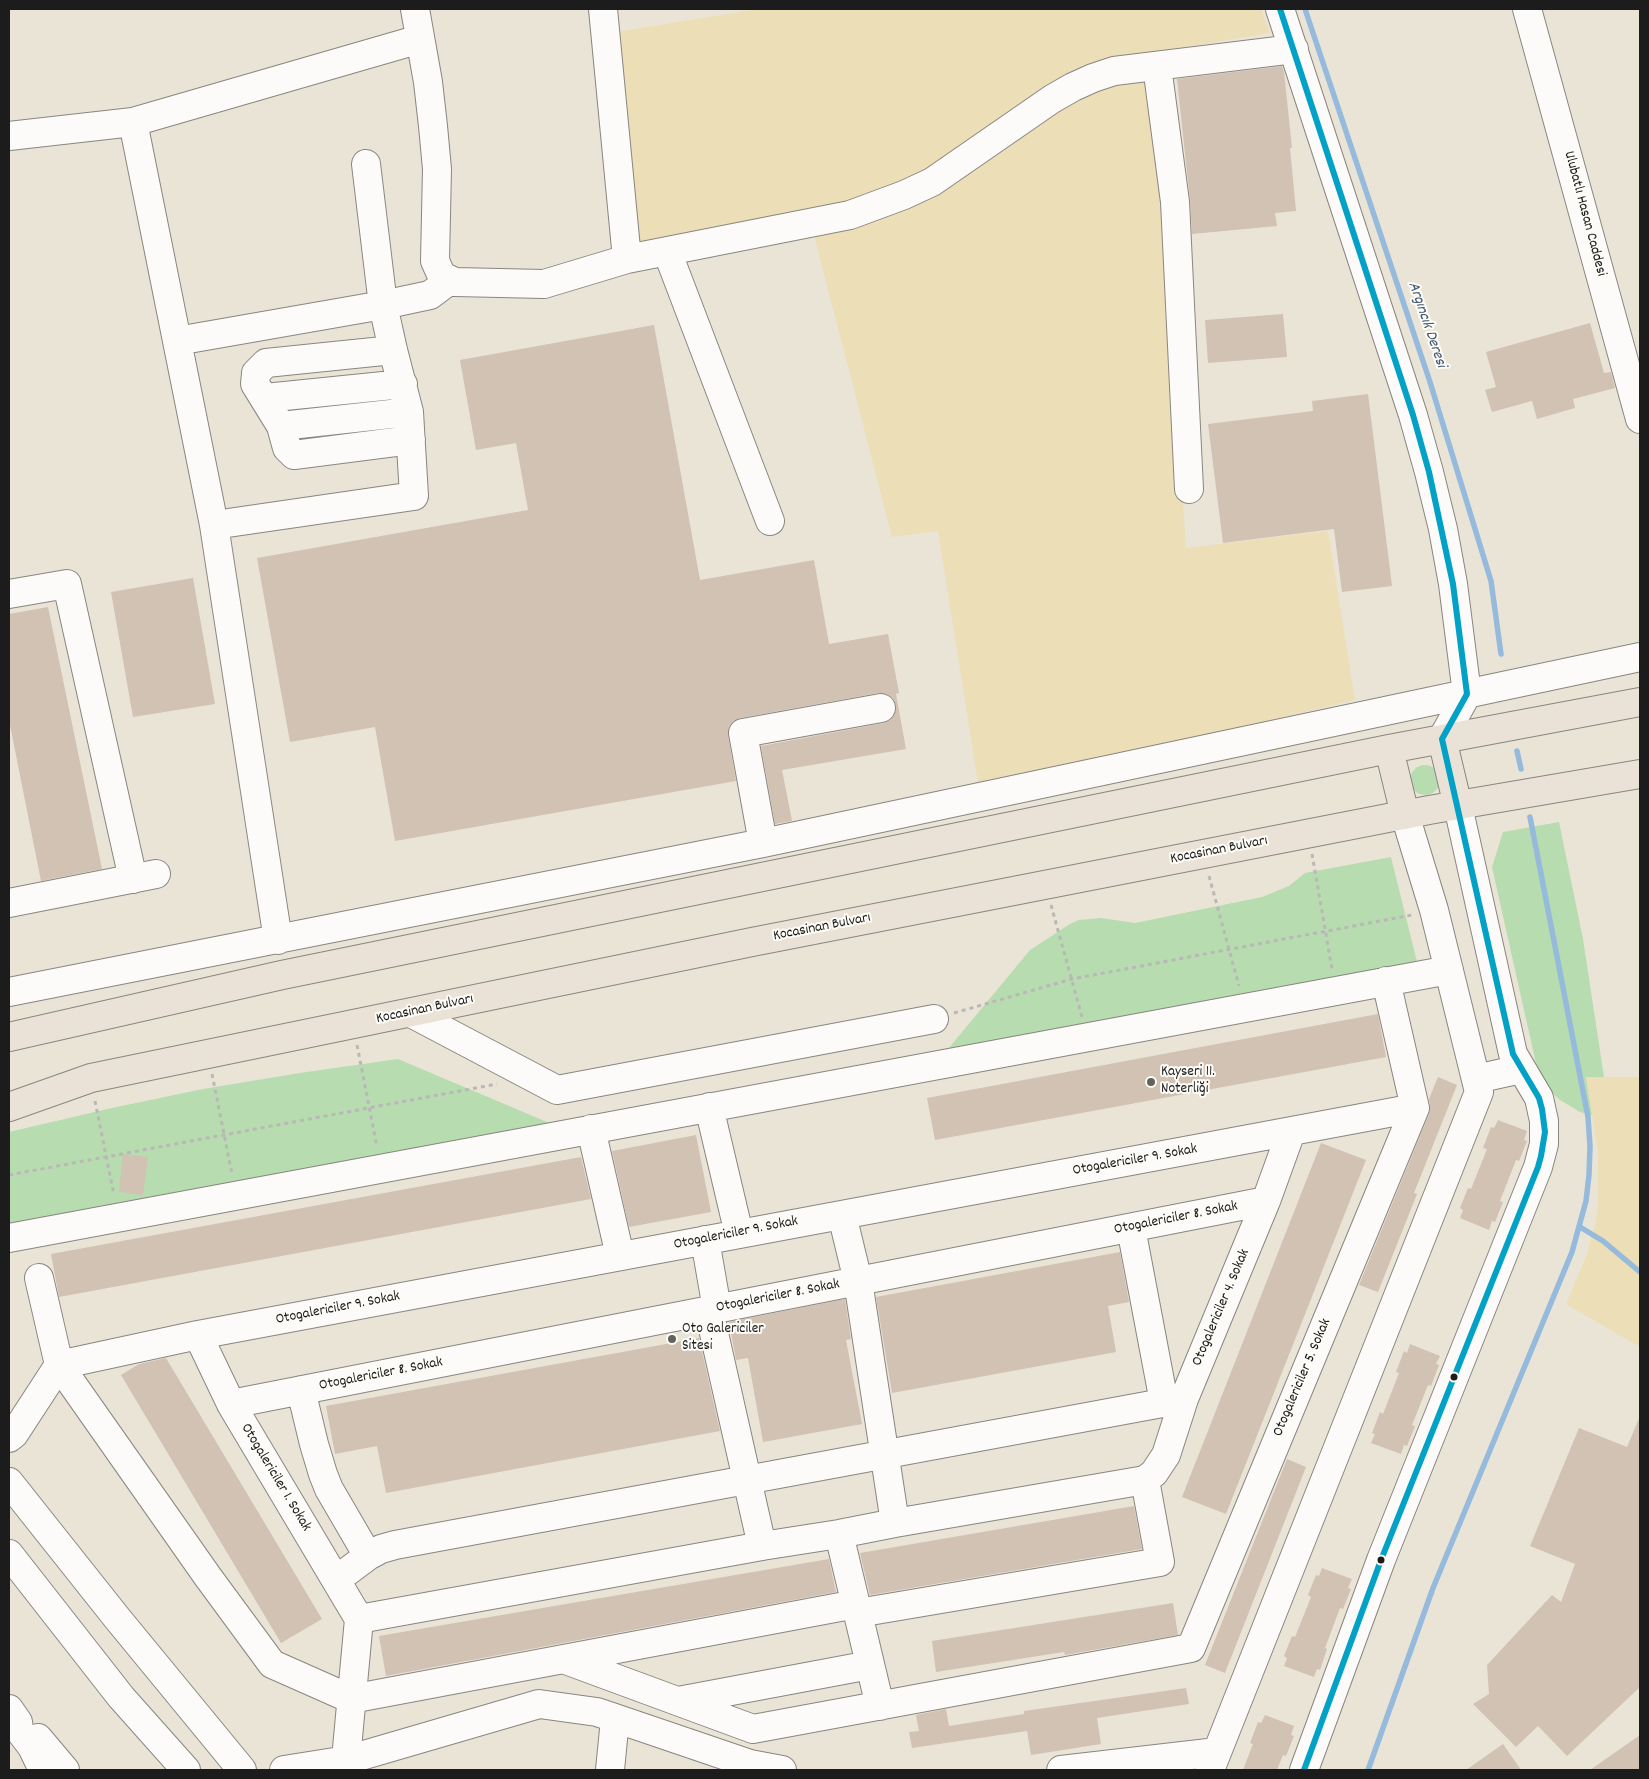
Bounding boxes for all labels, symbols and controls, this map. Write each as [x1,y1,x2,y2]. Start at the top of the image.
street label: Ulubatlı Hasan Caddesi [1559,150,1609,278]
water label: Argıncık Deresi [1402,280,1450,370]
street label: Kocasinan Bulvarı [1169,833,1269,869]
street label: Kocasinan Bulvarı [772,910,872,946]
street label: Kocasinan Bulvarı [375,991,475,1029]
place label: Kayseri 11. Noterliği [1161,1064,1215,1099]
marker: Kayseri 11. Noterliği [1145,1076,1157,1088]
street label: Otogalericiler 9. Sokak [1071,1141,1199,1181]
street label: Otogalericiler 8. Sokak [1113,1198,1239,1240]
street label: Otogalericiler 9. Sokak [672,1213,800,1255]
street label: Otogalericiler 4. Sokak [1189,1247,1255,1369]
street label: Otogalericiler 8. Sokak [715,1276,841,1318]
street label: Otogalericiler 9. Sokak [274,1288,402,1330]
street label: Otogalericiler 5. Sokak [1270,1316,1336,1440]
place label: Oto Galericiler Sitesi [682,1321,764,1356]
marker: Oto Galericiler Sitesi [666,1333,678,1345]
street label: Otogalericiler 8. Sokak [318,1354,444,1396]
unlabelled marker [1449,1372,1459,1382]
street label: Otogalericiler 1. Sokak [236,1421,314,1535]
unlabelled marker [1376,1555,1386,1565]

